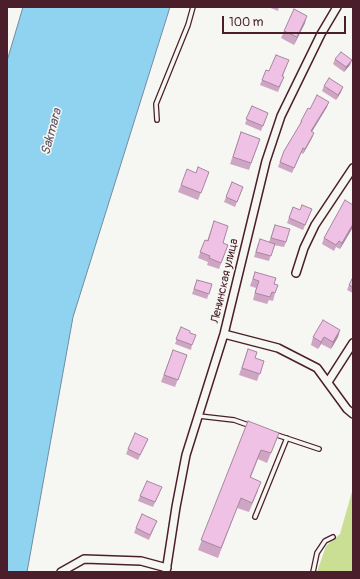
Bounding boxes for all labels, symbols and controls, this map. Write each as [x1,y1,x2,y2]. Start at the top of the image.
scale bar [224,8,348,34]
text: 100 m [229,15,263,30]
water label: Sakmara [38,107,66,157]
street label: Ленинская улица [208,237,242,325]

